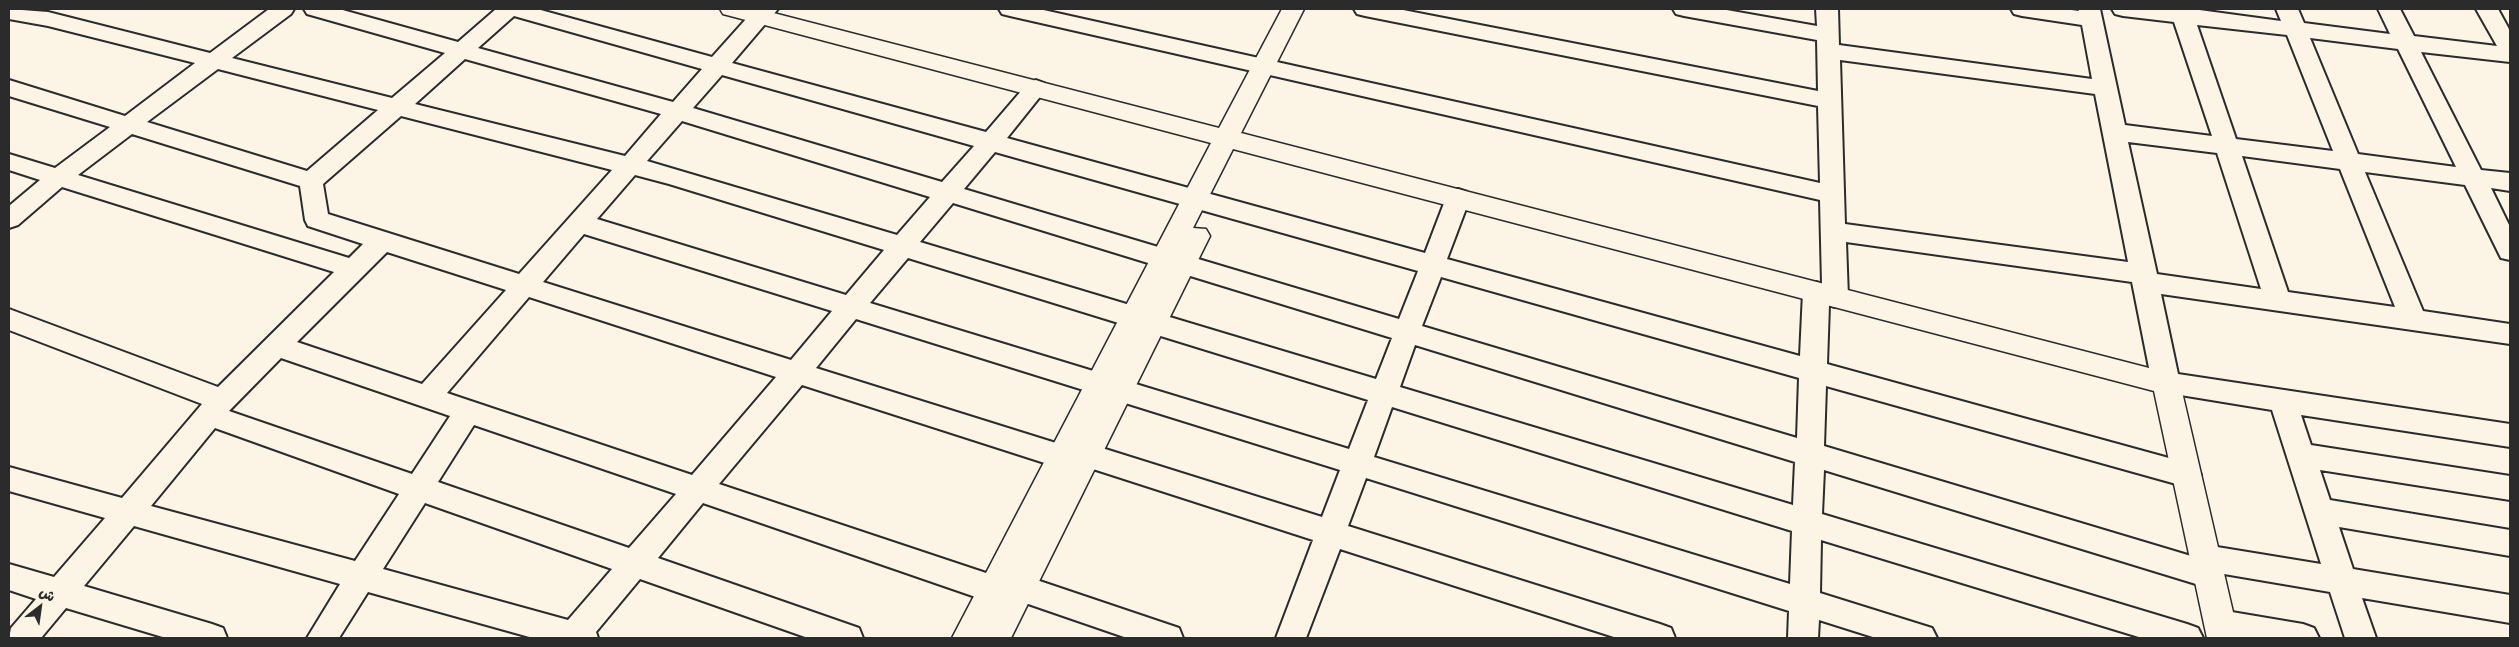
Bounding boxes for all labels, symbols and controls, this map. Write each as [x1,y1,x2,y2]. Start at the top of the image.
north arrow [15,582,65,632]
text: ش [36,582,59,606]

